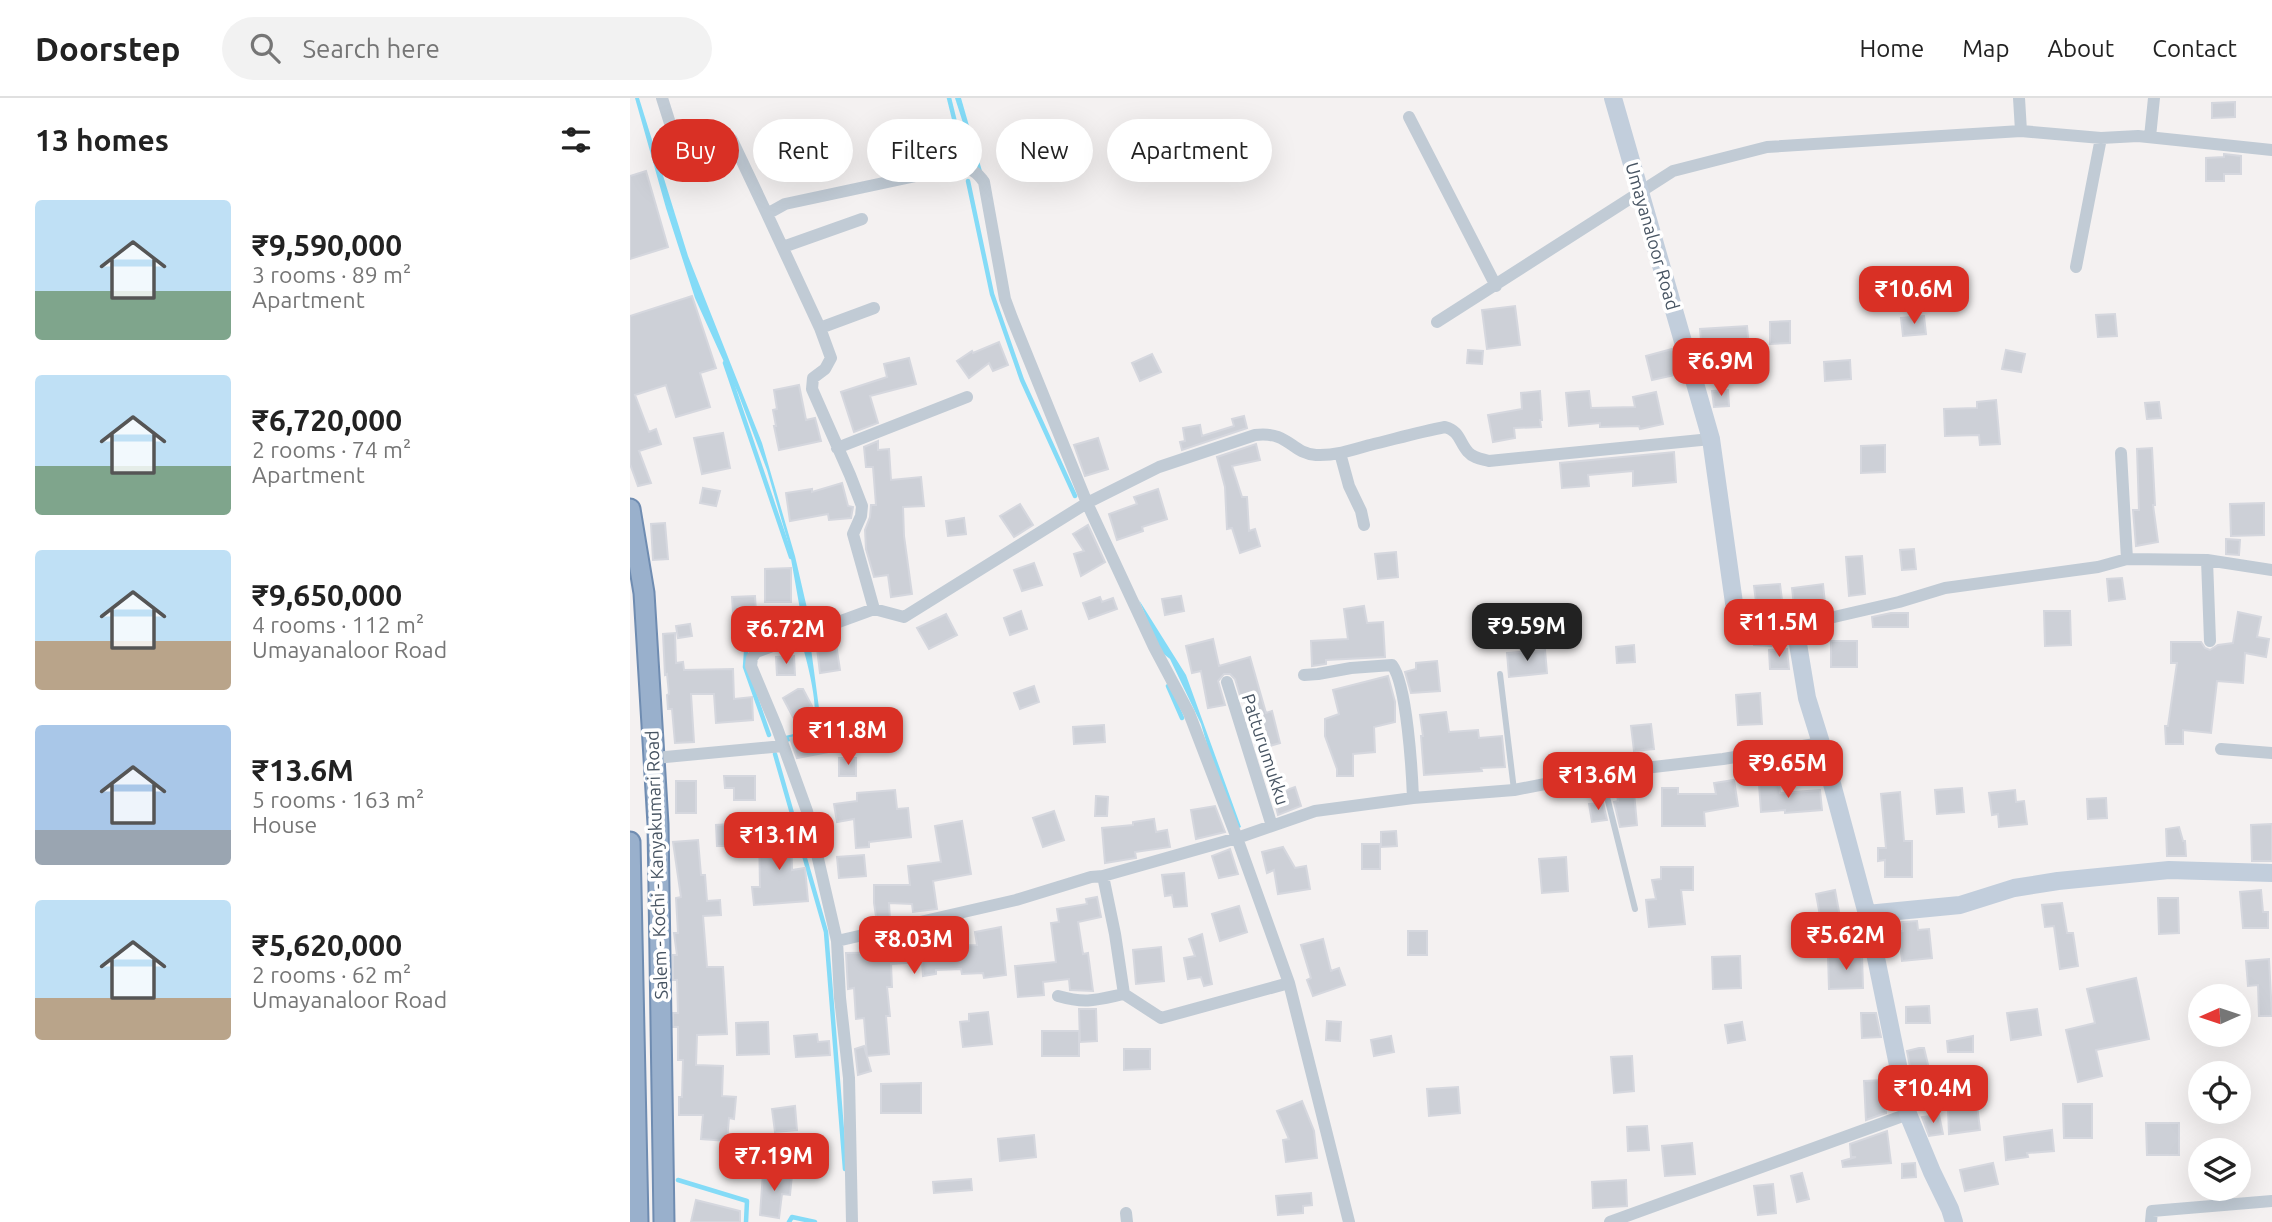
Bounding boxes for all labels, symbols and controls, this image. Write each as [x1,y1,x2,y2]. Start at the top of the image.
search box [222,17,712,80]
icon: search [246,29,284,67]
text: Doorstep [35,30,180,67]
text: Search here [302,34,440,63]
text: Home [1859,35,1924,62]
text: Map [1962,35,2009,62]
text: About [2047,35,2114,62]
text: Contact [2152,35,2237,62]
chip: Buy [651,119,739,182]
chip: Rent [753,119,853,182]
chip: Filters [867,119,982,182]
chip: New [996,119,1093,182]
chip: Apartment [1107,119,1272,182]
icon: filters [557,121,595,159]
text: 13 homes [35,123,169,157]
street label: Umayanaloor Road [1622,160,1684,312]
icon: home [91,228,175,312]
text: ₹9,590,000 [252,228,402,262]
text: 3 rooms · 89 m² [252,262,411,287]
pin: ₹10.6M [1857,266,1971,326]
text: ₹10.6M [1875,276,1953,301]
text: Apartment [252,287,365,312]
pin: ₹6.9M [1672,338,1770,398]
text: ₹6.9M [1688,348,1754,373]
icon: home [91,403,175,487]
text: ₹6,720,000 [252,403,402,437]
text: 2 rooms · 74 m² [252,437,411,462]
text: Apartment [252,462,365,487]
icon: home [91,578,175,662]
text: ₹9,650,000 [252,578,402,612]
pin: ₹11.5M [1722,600,1836,659]
pin: ₹9.59M [1470,603,1584,663]
pin: ₹6.72M [729,606,843,666]
text: ₹11.5M [1740,609,1818,634]
text: 4 rooms · 112 m² [252,612,424,637]
text: ₹9.59M [1488,613,1566,638]
text: ₹6.72M [747,616,825,641]
text: Umayanaloor Road [252,637,447,662]
street label: Patturumukku [1239,691,1293,807]
pin: ₹11.8M [791,708,905,767]
text: ₹11.8M [809,717,887,742]
street label: Salem - Kochi - Kanyakumari Road [641,730,671,1000]
pin: ₹9.65M [1731,740,1845,800]
text: ₹9.65M [1749,750,1827,775]
pin: ₹13.6M [1541,752,1655,812]
icon: home [91,753,175,837]
text: ₹13.6M [252,753,354,787]
text: ₹13.6M [1559,762,1637,787]
text: 5 rooms · 163 m² [252,787,424,812]
text: House [252,812,317,837]
pin: ₹13.1M [722,812,836,872]
text: ₹13.1M [740,822,818,847]
pin: ₹5.62M [1789,912,1903,972]
pin: ₹8.03M [857,916,971,976]
text: ₹5.62M [1807,922,1885,947]
text: ₹8.03M [875,926,953,951]
icon: home [91,928,175,1012]
text: ₹5,620,000 [252,928,402,962]
text: 2 rooms · 62 m² [252,962,411,987]
north arrow [2188,984,2250,1046]
map controls [2188,984,2251,1201]
text: Umayanaloor Road [252,987,447,1012]
button: locate [2188,1061,2251,1124]
pin: ₹10.4M [1876,1066,1990,1125]
text: ₹10.4M [1894,1075,1972,1100]
pin: ₹7.19M [717,1134,831,1193]
button: layers [2188,1138,2251,1201]
text: ₹7.19M [735,1143,813,1168]

